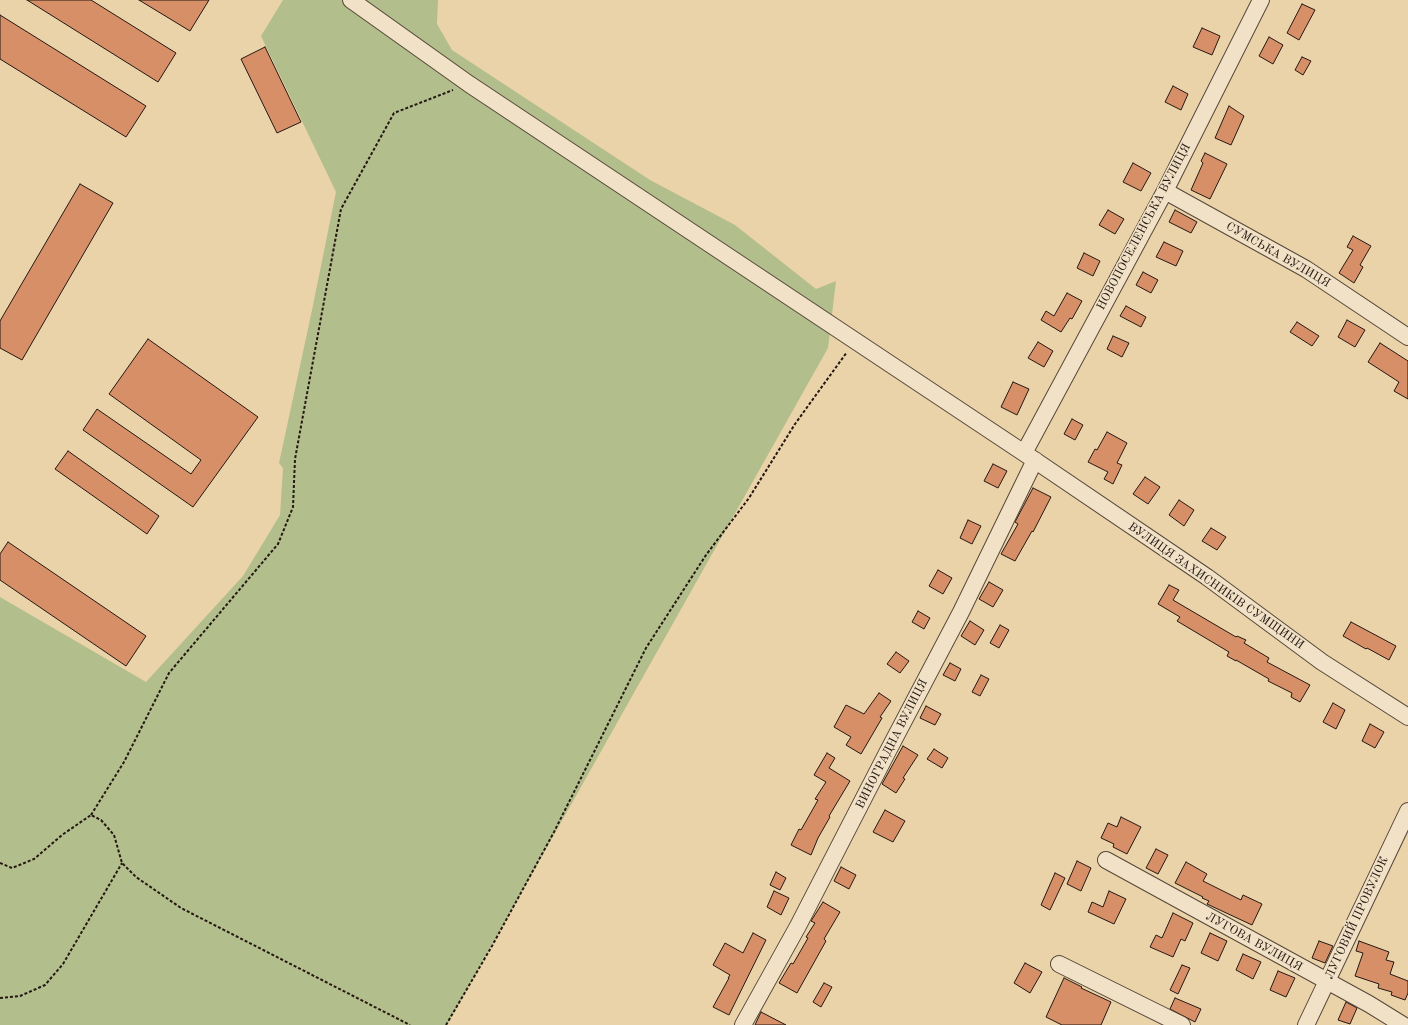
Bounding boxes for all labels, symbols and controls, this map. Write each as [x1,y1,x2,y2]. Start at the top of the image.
street label: НОВОПОСЕЛЕНСЬКА ВУЛИЦЯ [1094,141,1194,313]
street label: СУМСЬКА ВУЛИЦЯ [1223,219,1333,291]
street label: ВУЛИЦЯ ЗАХИСНИКІВ СУМЩИНИ [1125,519,1307,653]
street label: ВИНОГРАДНА ВУЛИЦЯ [853,677,931,811]
street label: ЛУГОВИЙ ПРОВУЛОК [1322,854,1392,982]
street label: ЛУГОВА ВУЛИЦЯ [1203,909,1305,975]

